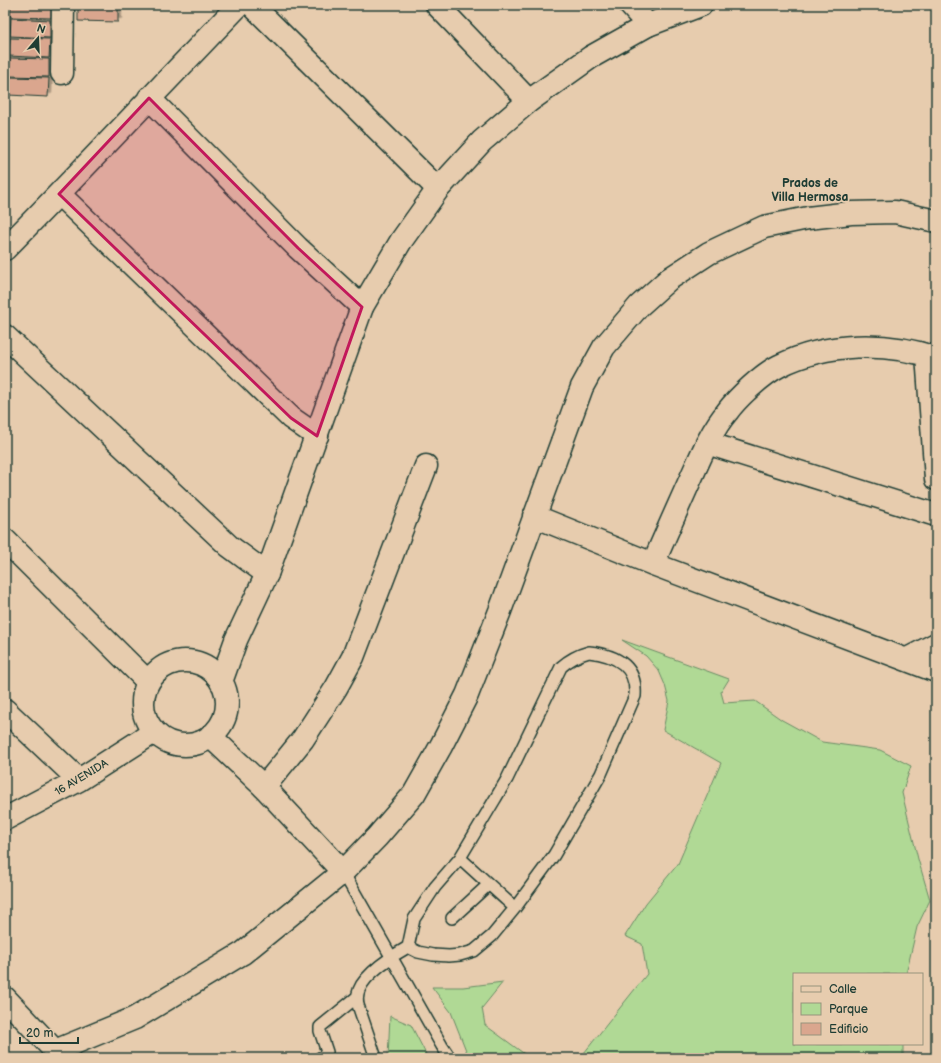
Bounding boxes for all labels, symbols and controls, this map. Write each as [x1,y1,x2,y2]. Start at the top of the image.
north arrow [18,18,58,58]
text: N [35,22,47,37]
district label: Prados de Villa Hermosa [772,176,849,205]
street label: 16 AVENIDA [52,756,111,798]
legend [793,973,923,1045]
text: Calle [829,982,857,997]
text: Parque [829,1002,868,1017]
scale bar [20,1019,78,1045]
text: Edificio [829,1022,869,1037]
text: 20 m [26,1026,53,1041]

